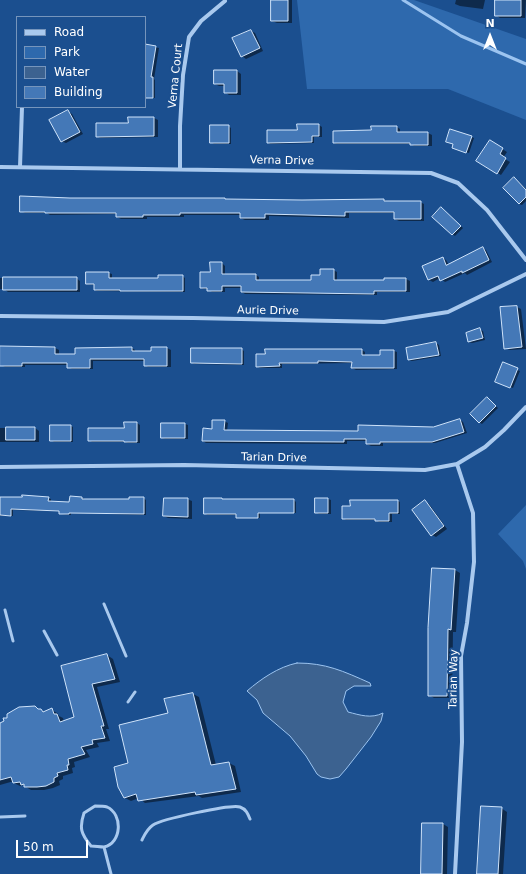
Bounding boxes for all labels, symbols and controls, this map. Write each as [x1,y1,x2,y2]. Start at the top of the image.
legend [16,16,146,108]
north arrow [470,16,510,56]
text: N [485,17,495,30]
text: Road [54,25,84,39]
street label: Verna Court [166,43,186,109]
text: Park [54,45,80,59]
text: Water [54,65,89,79]
text: Building [54,85,103,99]
street label: Verna Drive [250,154,314,168]
street label: Aurie Drive [237,304,299,318]
street label: Tarian Drive [241,451,307,465]
street label: Tarian Way [447,649,461,709]
scale bar [18,832,90,858]
text: 50 m [23,840,54,854]

